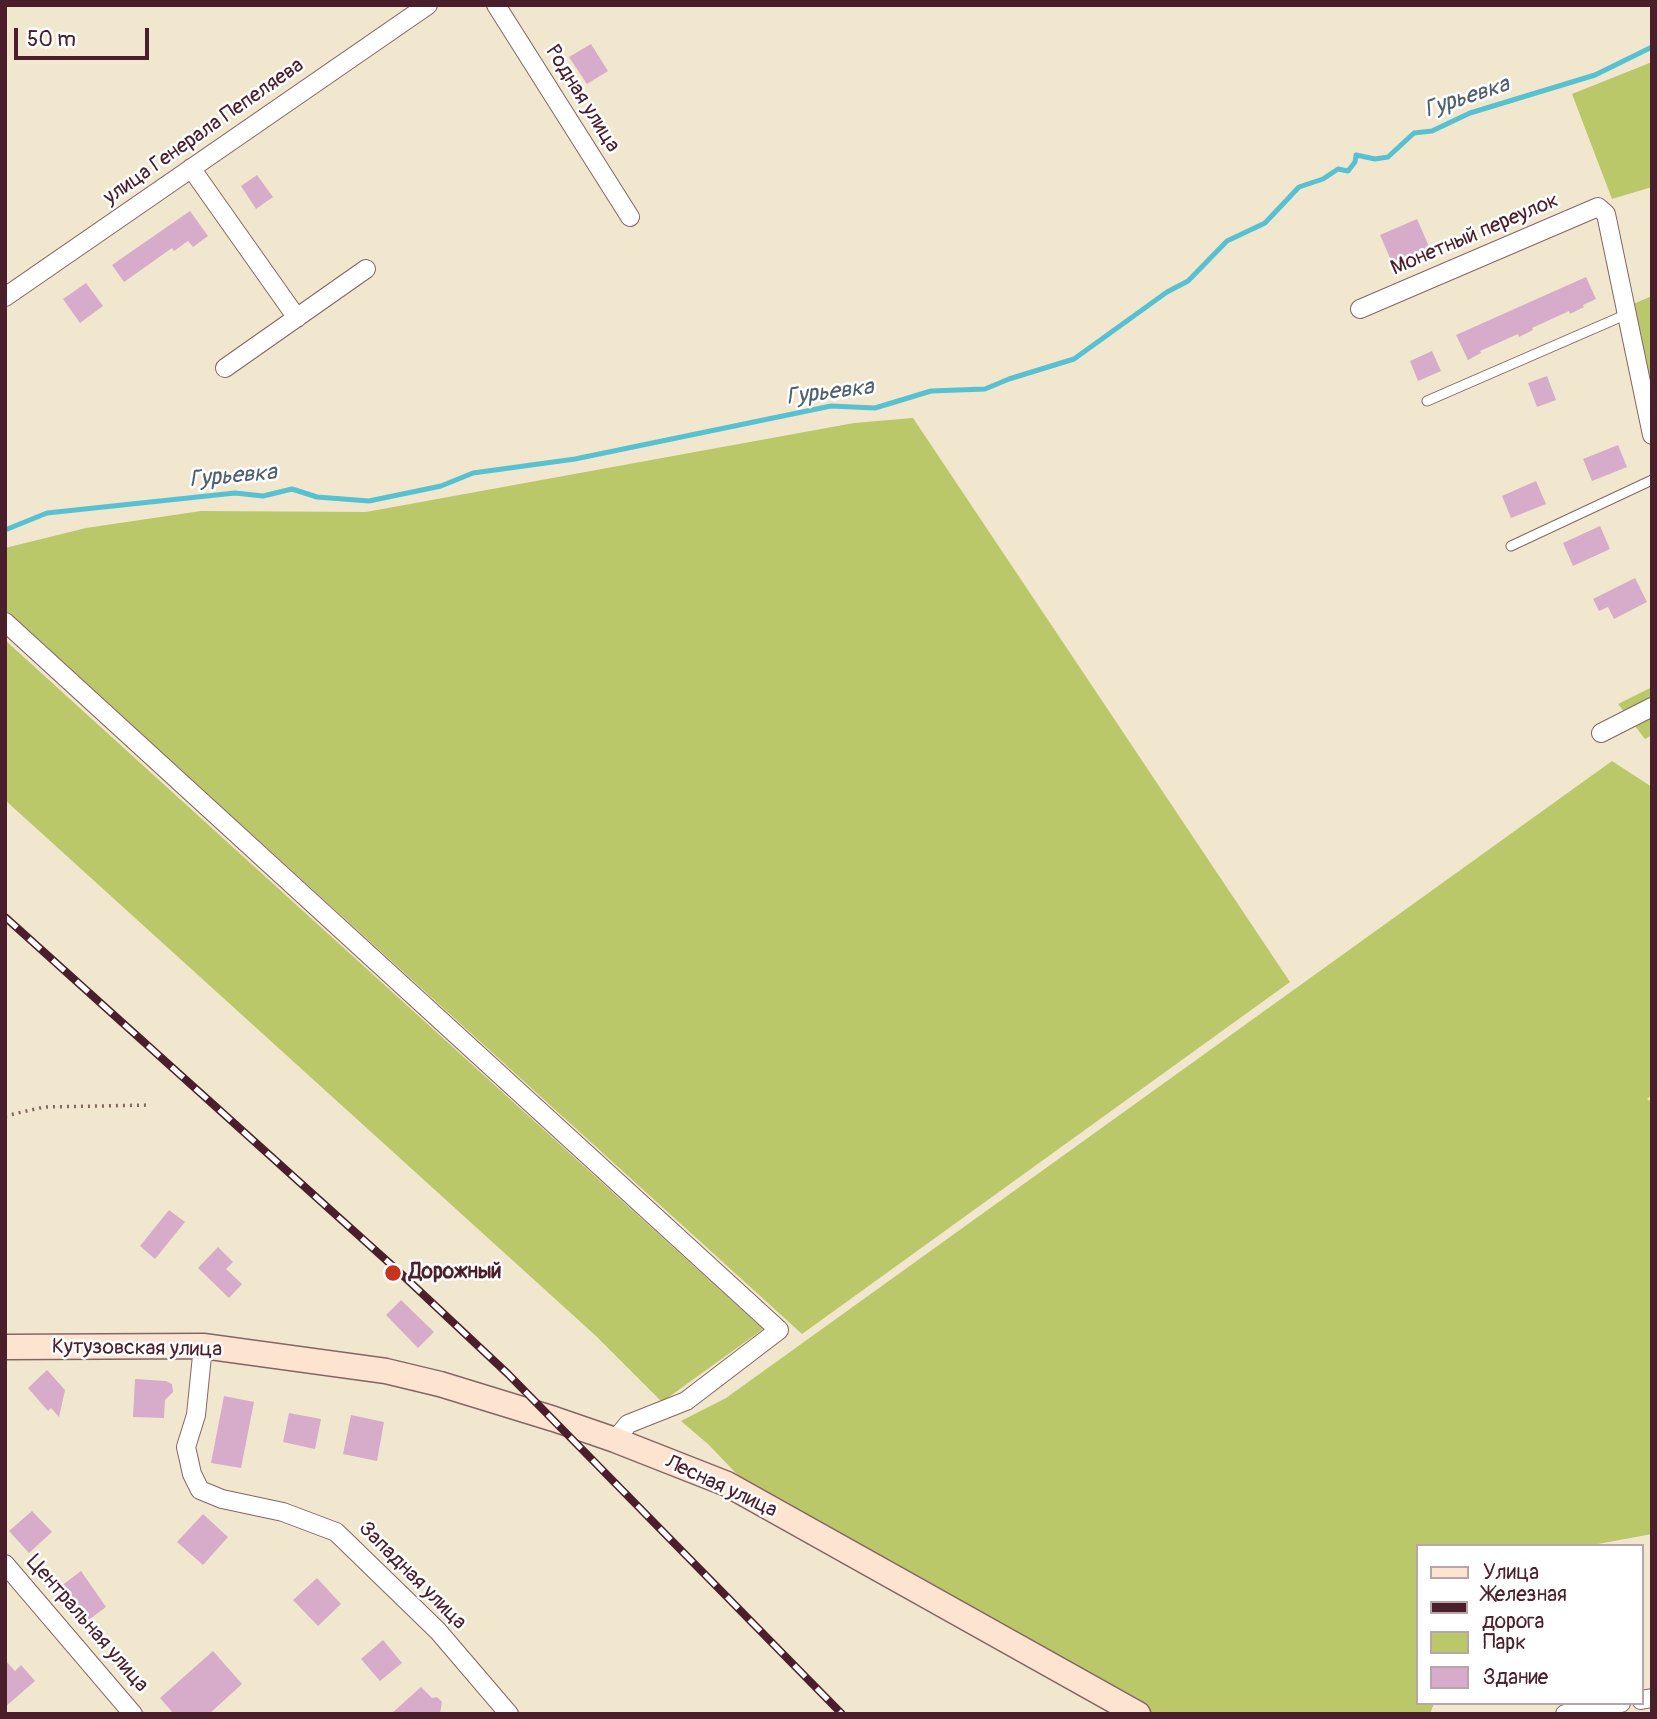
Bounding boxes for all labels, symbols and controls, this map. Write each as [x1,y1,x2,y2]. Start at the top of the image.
scale bar [18,14,152,58]
text: 50 m [27,26,76,53]
street label: Родная улица [539,41,625,157]
street label: улица Генерала Пепеляева [99,53,309,211]
water label: Гурьевка [1421,71,1513,125]
street label: Монетный переулок [1387,188,1563,282]
water label: Гурьевка [785,374,875,412]
water label: Гурьевка [188,459,278,495]
place label: Дорожный [409,1260,502,1286]
marker: Дорожный [383,1263,403,1283]
street label: Кутузовская улица [52,1335,222,1363]
street label: Лесная улица [661,1450,781,1524]
street label: Западная улица [353,1517,471,1635]
legend [1416,1544,1643,1705]
street label: Центральная улица [21,1550,153,1698]
text: Улица [1483,1559,1539,1586]
text: Железная дорога [1482,1581,1567,1635]
text: Парк [1483,1629,1526,1656]
text: Здание [1483,1664,1548,1691]

